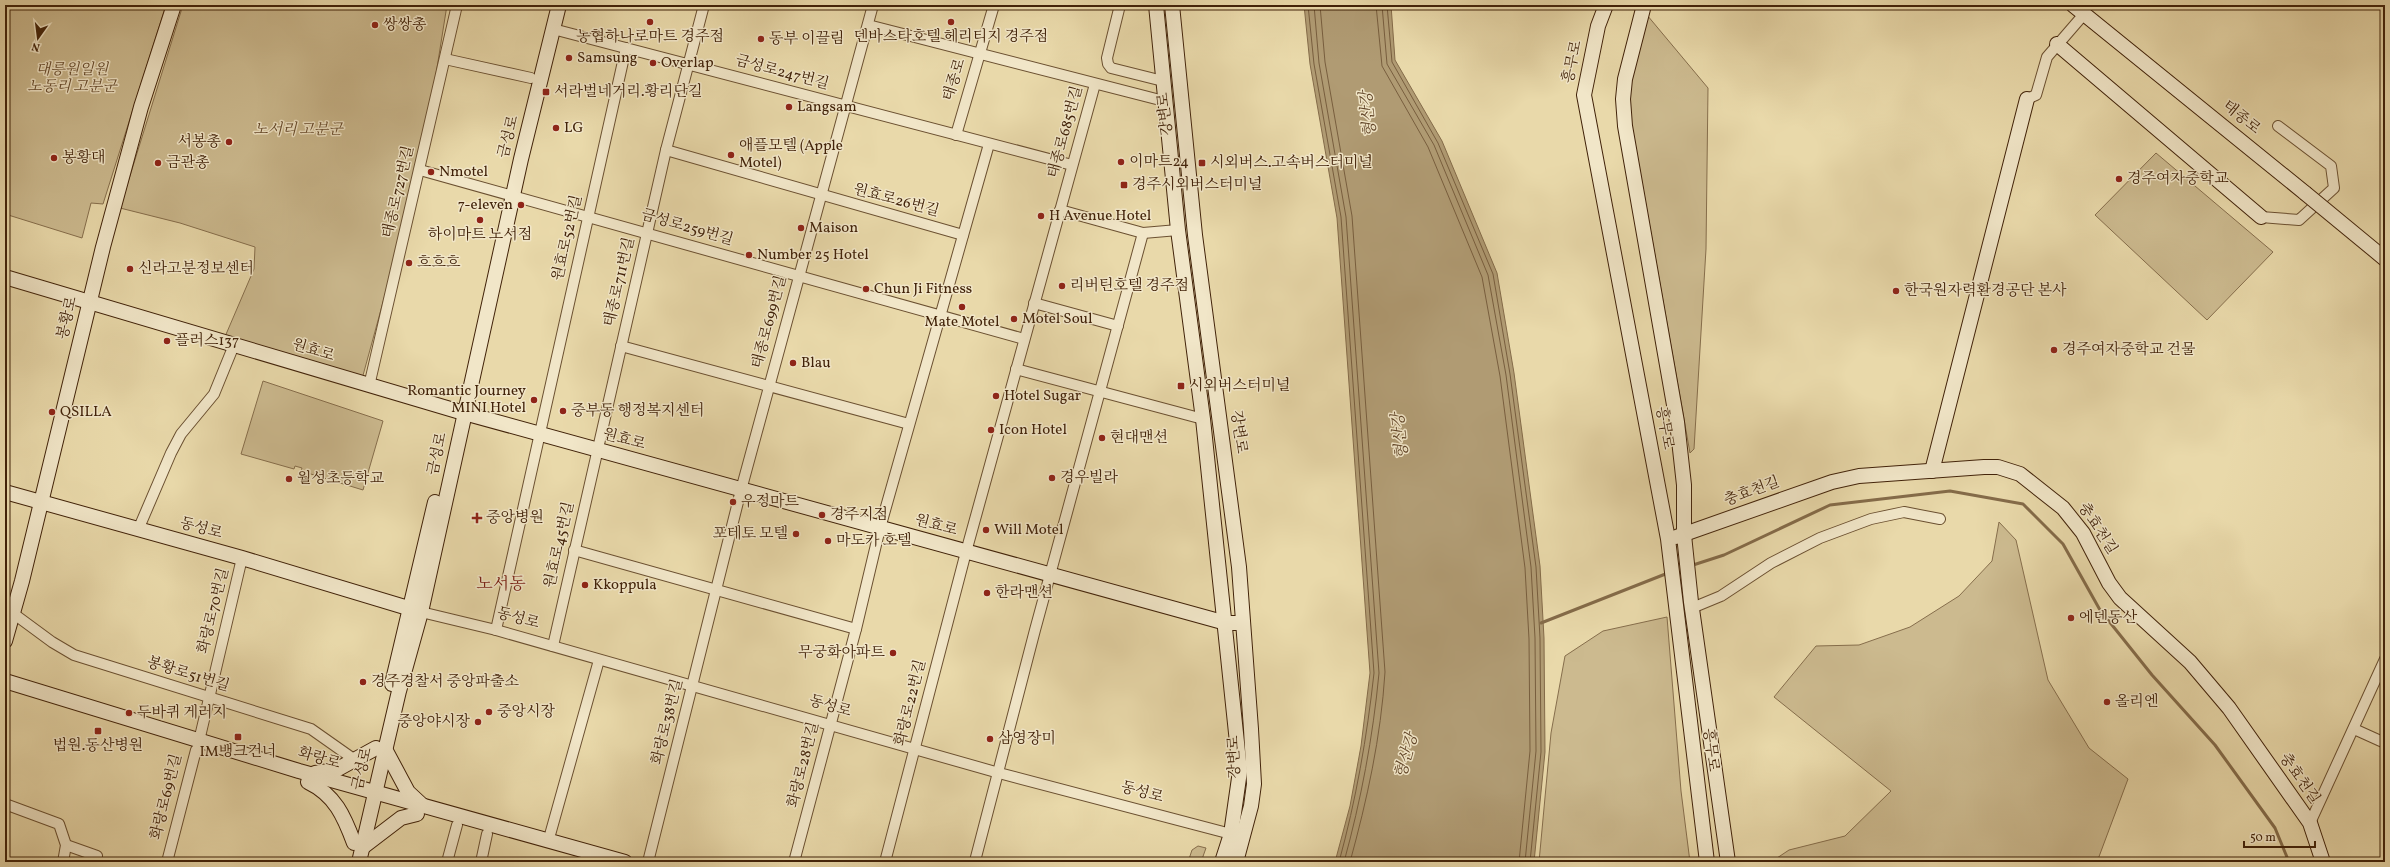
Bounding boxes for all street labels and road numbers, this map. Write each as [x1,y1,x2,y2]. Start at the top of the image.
street label: 흥무로 [1558,38,1588,85]
street label: 금성로247번길 [733,50,831,96]
street label: 태종로 [939,56,972,104]
street label: 태종로685번길 [1044,84,1088,180]
street label: 강변로 [1153,91,1179,137]
street label: 태종로 [2217,96,2265,140]
street label: 금성로 [494,113,525,161]
street label: 태종로727번길 [378,144,420,240]
street label: 원효로26번길 [851,179,941,223]
street label: 원효로52번길 [548,193,588,283]
street label: 금성로259번길 [638,205,736,251]
street label: 태종로711번길 [599,235,641,329]
street label: 태종로699번길 [747,273,793,371]
street label: 봉황로 [53,294,83,342]
street label: 원효로 [289,335,337,368]
street label: 흥무로 [1650,405,1678,452]
street label: 강변로 [1225,409,1251,455]
street label: 원효로 [600,424,648,456]
street label: 금성로 [423,430,453,477]
street label: 충효천길 [1721,472,1783,512]
street label: 충효천길 [2072,499,2122,559]
street label: 원효로45번길 [540,500,580,590]
street label: 원효로 [912,510,960,542]
street label: 동성로 [177,513,225,545]
street label: 화랑로70번길 [193,566,235,656]
street label: 동성로 [494,603,542,635]
street label: 봉황로51번길 [144,652,232,698]
street label: 화랑로22번길 [890,657,932,749]
street label: 화랑로38번길 [647,677,689,767]
street label: 동성로 [806,691,854,723]
street label: 화랑로28번길 [783,720,825,810]
street label: 흥무로 [1697,727,1723,773]
street label: 강변로 [1224,734,1246,779]
street label: 화랑로 [295,743,343,775]
street label: 금성로 [348,745,378,793]
street label: 충효천길 [2274,749,2324,809]
street label: 화랑로69번길 [146,752,188,842]
street label: 동성로 [1118,777,1166,809]

